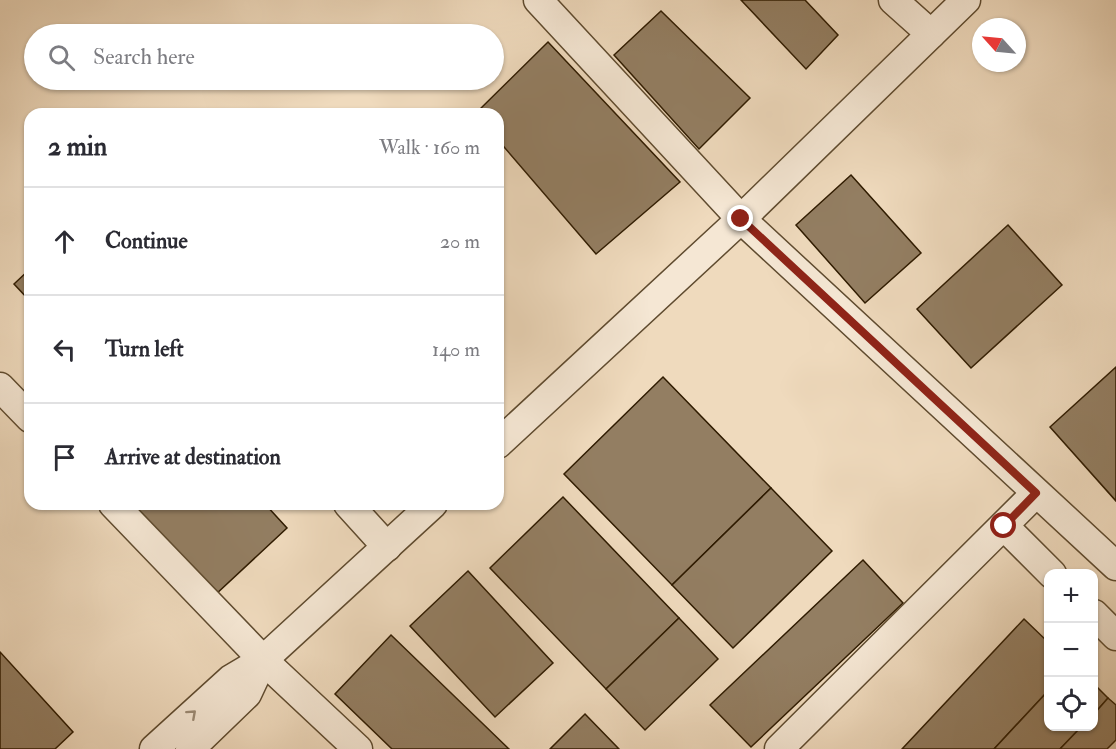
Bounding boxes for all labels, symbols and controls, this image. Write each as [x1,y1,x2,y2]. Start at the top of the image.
north arrow [972,18,1026,72]
search box [24,24,504,90]
icon: search [45,41,78,74]
text: Search here [93,43,195,71]
text: 2 min [48,131,107,163]
text: Walk · 160 m [379,135,480,160]
route end [727,205,753,231]
icon: ahead [48,225,81,258]
text: Continue [105,227,188,255]
text: 20 m [440,229,480,254]
icon: left [48,333,81,366]
text: Turn left [105,335,184,363]
text: 140 m [432,337,480,362]
icon: arrive [48,441,81,474]
text: Arrive at destination [105,443,281,471]
route start [990,512,1016,538]
map controls [1044,569,1098,731]
button: + [1044,569,1098,623]
button: − [1044,623,1098,677]
button: locate [1044,677,1098,731]
one-way arrow [186,710,196,721]

